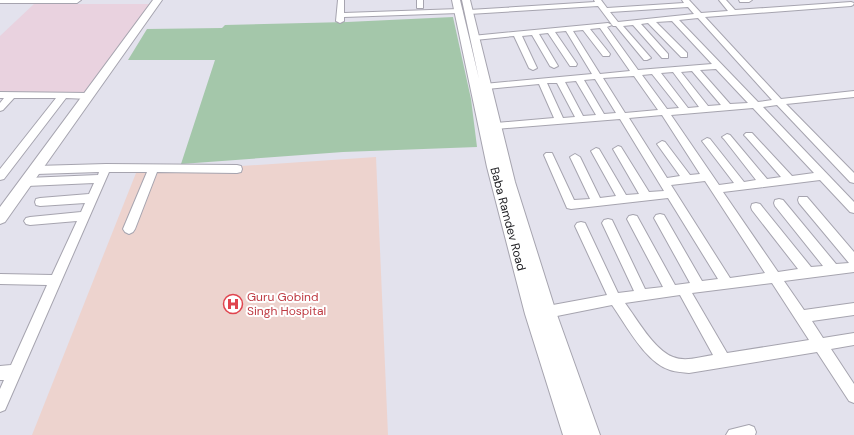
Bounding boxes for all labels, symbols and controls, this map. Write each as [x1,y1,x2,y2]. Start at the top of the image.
street label: Baba Ramdev Road [486,165,530,273]
place label: Guru Gobind Singh Hospital [247,289,326,319]
hospital icon: Guru Gobind Singh Hospital [222,293,244,315]

